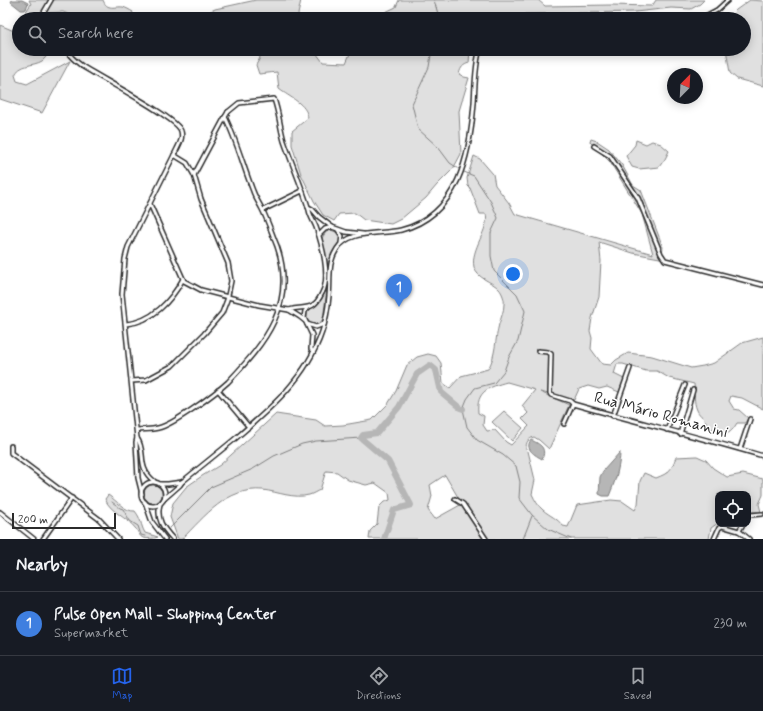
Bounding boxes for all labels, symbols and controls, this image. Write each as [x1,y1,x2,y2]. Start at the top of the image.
search box [12,12,751,56]
icon: search [26,23,48,45]
text: Search here [58,24,134,44]
north arrow [667,68,703,104]
your location [503,264,523,284]
pin: 1 [386,274,412,307]
street label: Rua Mário Romanini [592,387,731,443]
map controls [715,491,751,527]
button: locate [715,491,751,527]
scale bar [12,511,116,530]
text: 200 m [18,513,48,527]
text: Nearby [16,554,68,576]
text: Pulse Open Mall - Shopping Center [54,605,276,625]
text: 1 [26,615,32,632]
text: 230 m [713,615,747,632]
text: Supermarket [54,625,128,642]
tab: Map [111,665,133,703]
tab: Directions [356,665,401,703]
tab: Saved [624,665,652,703]

